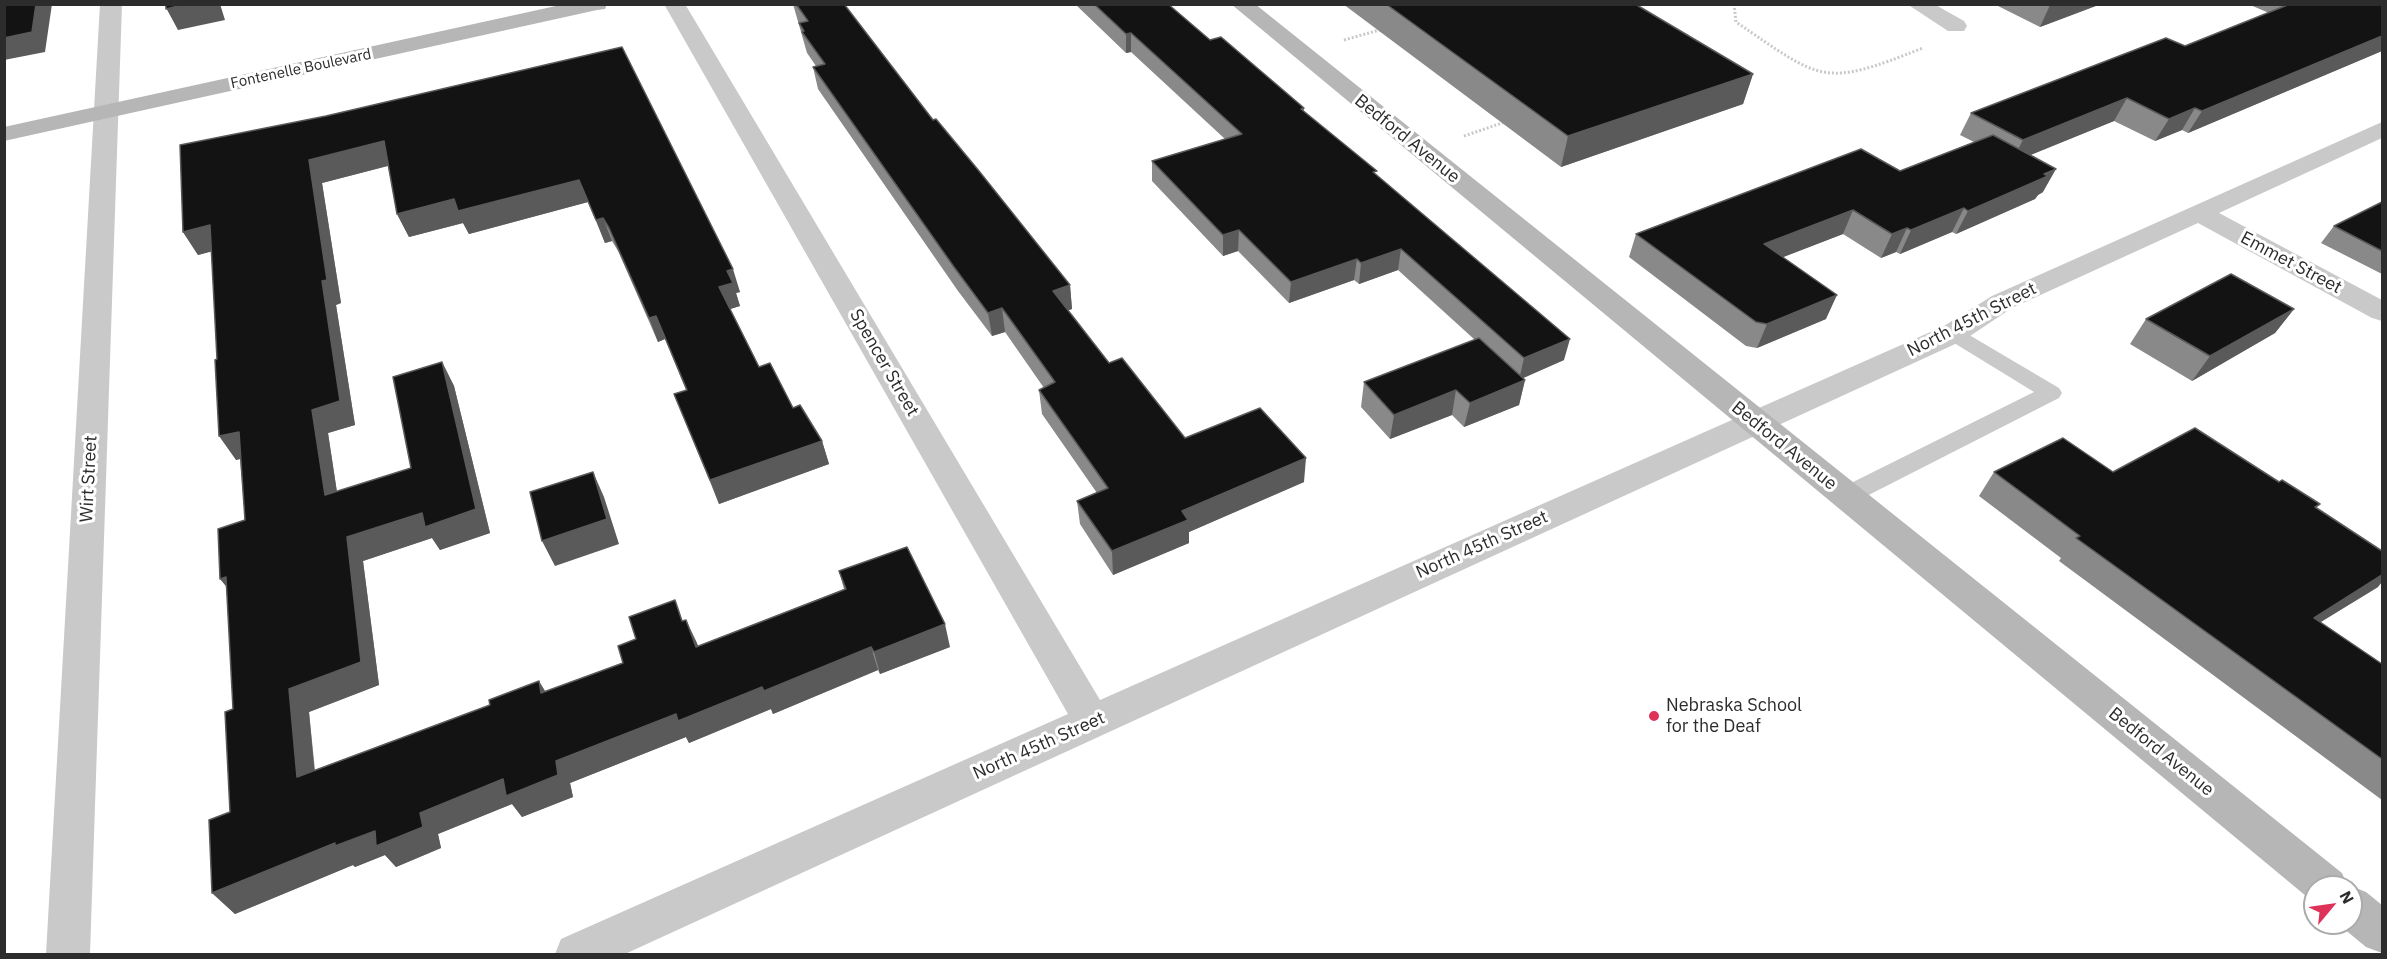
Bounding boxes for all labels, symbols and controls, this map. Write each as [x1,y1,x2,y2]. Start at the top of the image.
street label: Fontenelle Boulevard [229,45,373,93]
street label: Bedford Avenue [1350,90,1464,188]
street label: Emmet Street [2237,227,2345,299]
street label: North 45th Street [1904,278,2040,362]
street label: Spencer Street [845,306,923,420]
street label: Bedford Avenue [1727,397,1841,495]
street label: Wirt Street [76,435,102,523]
street label: North 45th Street [1413,506,1551,584]
place label: Nebraska School for the Deaf [1666,695,1802,738]
street label: Bedford Avenue [2104,703,2218,801]
street label: North 45th Street [970,707,1108,785]
marker: Nebraska School for the Deaf [1647,709,1661,723]
north arrow [2303,875,2363,935]
text: N [2335,887,2359,907]

